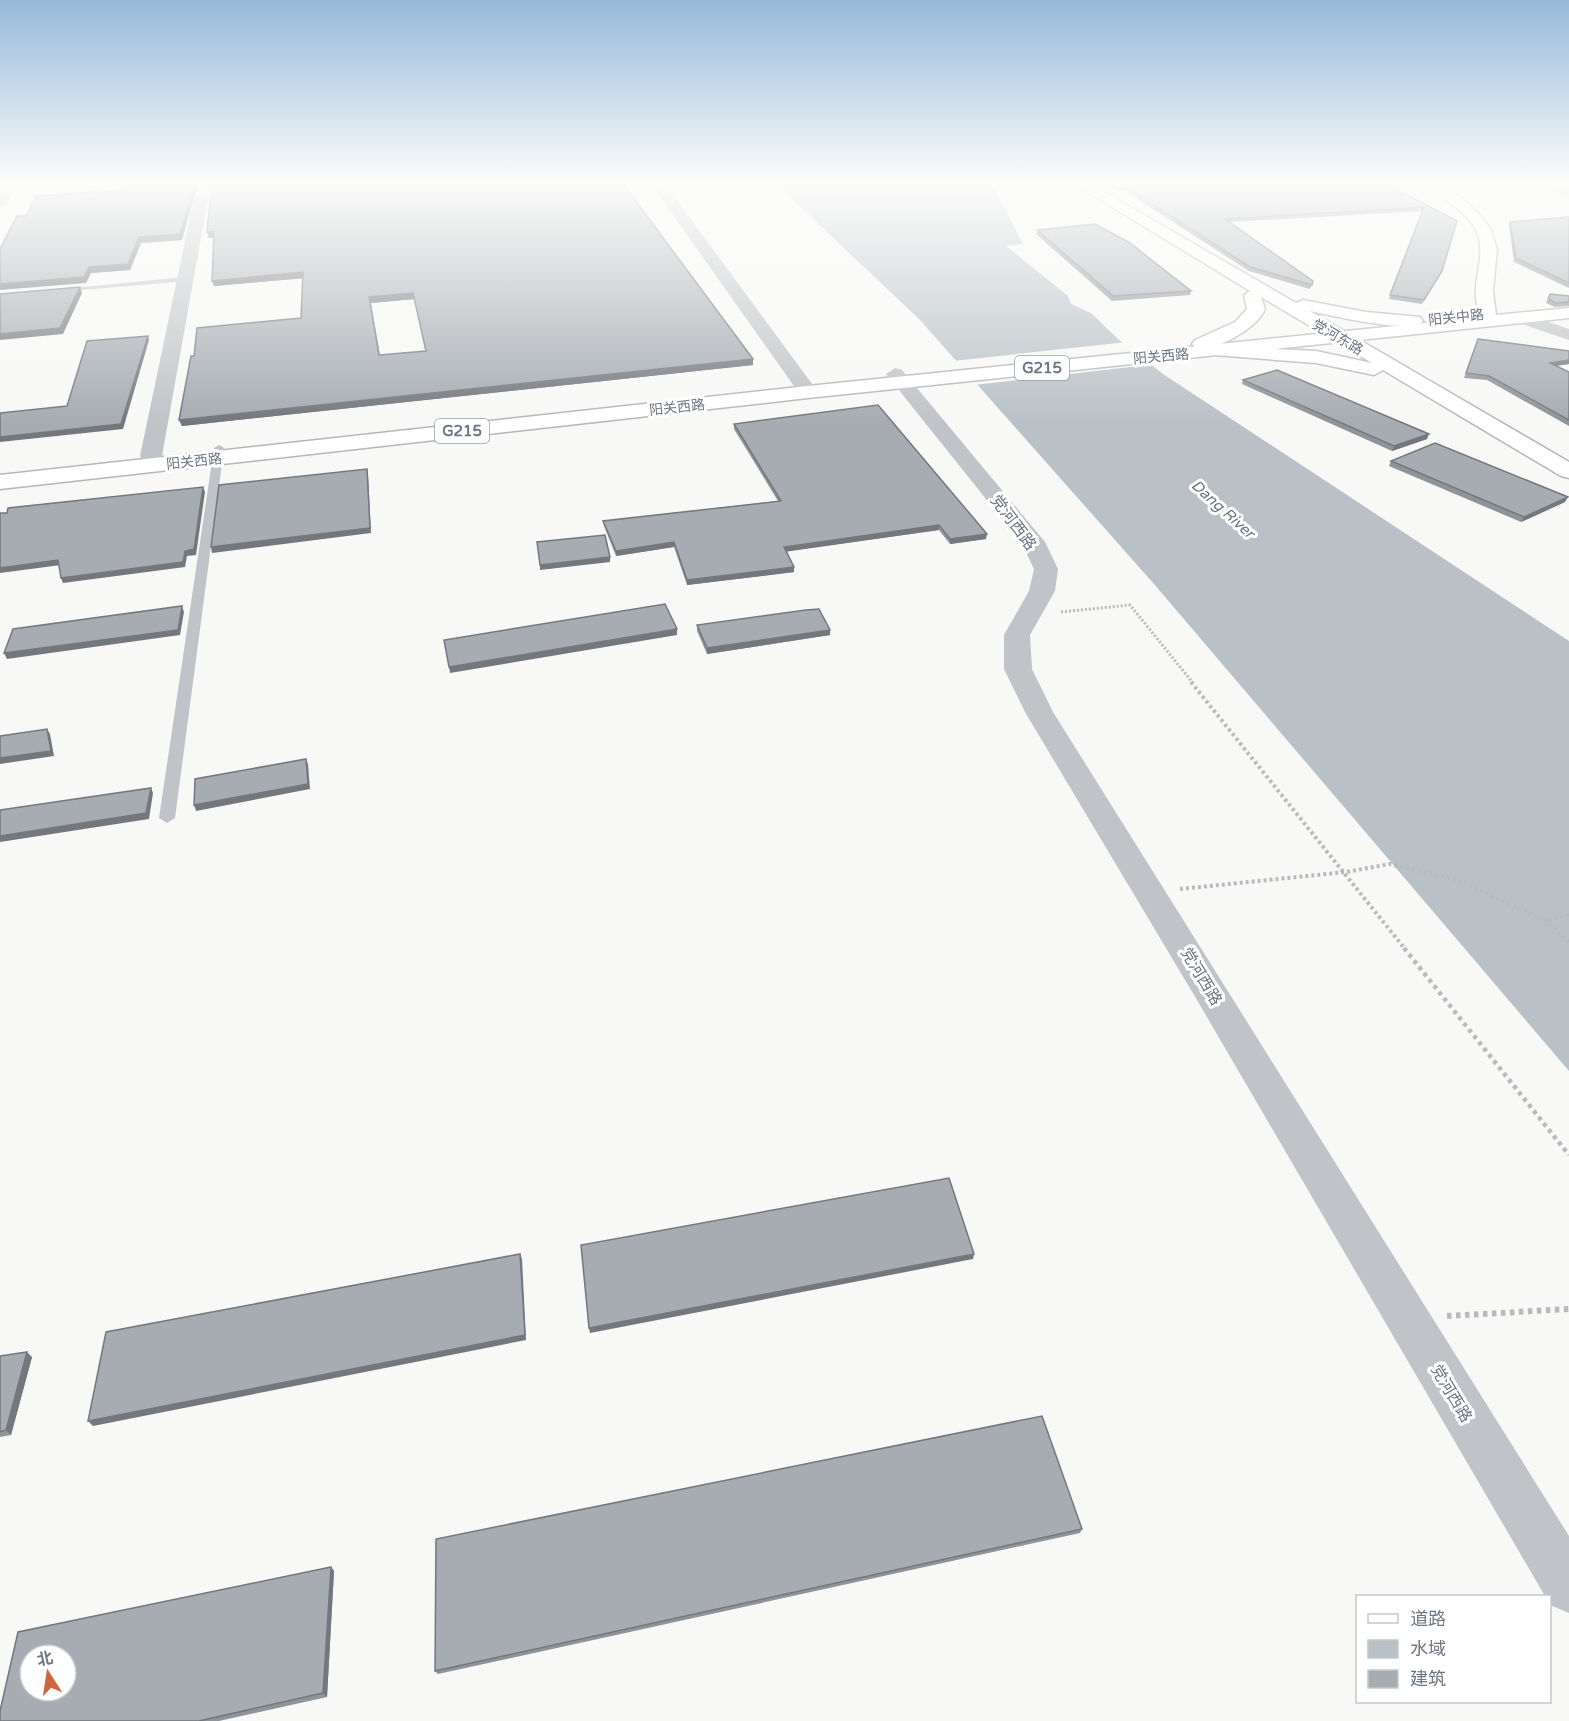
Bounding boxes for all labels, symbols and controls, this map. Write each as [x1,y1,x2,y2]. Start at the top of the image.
street label: 阳关中路 [1427,306,1485,329]
street label: 党河东路 [1309,316,1366,359]
street label: 阳关西路 [1132,346,1190,367]
road number: G215 [1015,356,1069,380]
street label: 阳关西路 [648,396,706,419]
road number: G215 [435,419,489,443]
street label: 阳关西路 [165,450,223,473]
water label: Dang River [1188,476,1260,543]
street label: 党河西路 [986,491,1040,554]
street label: 党河西路 [1176,944,1226,1009]
street label: 党河西路 [1426,1361,1476,1426]
legend [1356,1595,1551,1703]
text: 道路 [1410,1608,1446,1630]
text: 水域 [1410,1638,1446,1660]
north arrow [18,1643,78,1703]
text: 北 [35,1648,55,1671]
text: 建筑 [1410,1668,1446,1690]

